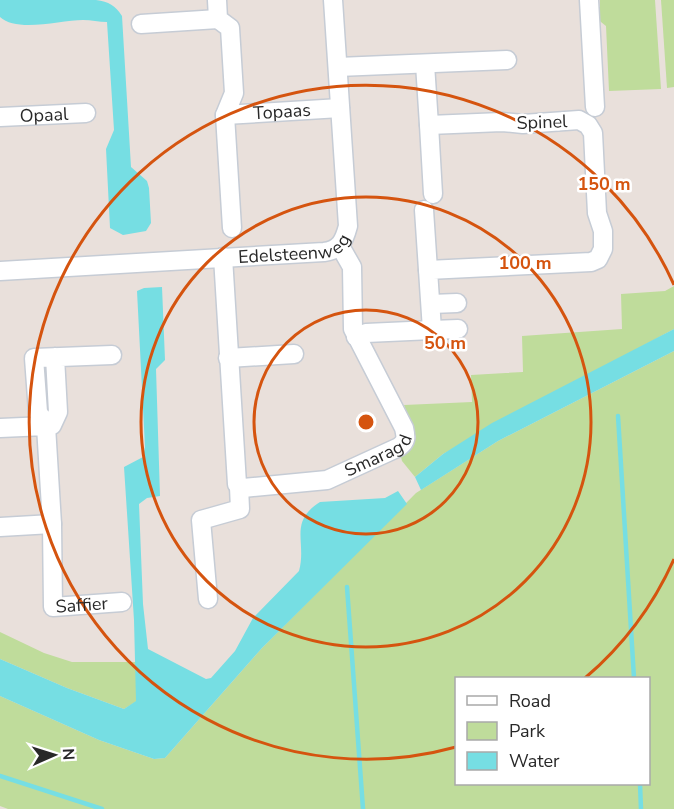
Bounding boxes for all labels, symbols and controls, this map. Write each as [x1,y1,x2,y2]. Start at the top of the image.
street label: Topaas [252,98,312,125]
street label: Opaal [19,102,70,128]
street label: Spinel [516,109,569,135]
text: 150 m [577,172,631,196]
street label: Edelsteenweg [237,230,356,269]
text: 100 m [498,251,552,275]
text: 50 m [424,331,466,355]
centre of rings [356,412,376,432]
street label: Smaragd [341,431,418,482]
street label: Saffier [55,591,109,619]
legend [455,677,650,785]
text: Road [509,689,551,713]
text: Park [509,719,546,743]
north arrow [24,725,84,785]
text: N [57,748,79,761]
text: Water [509,749,560,773]

